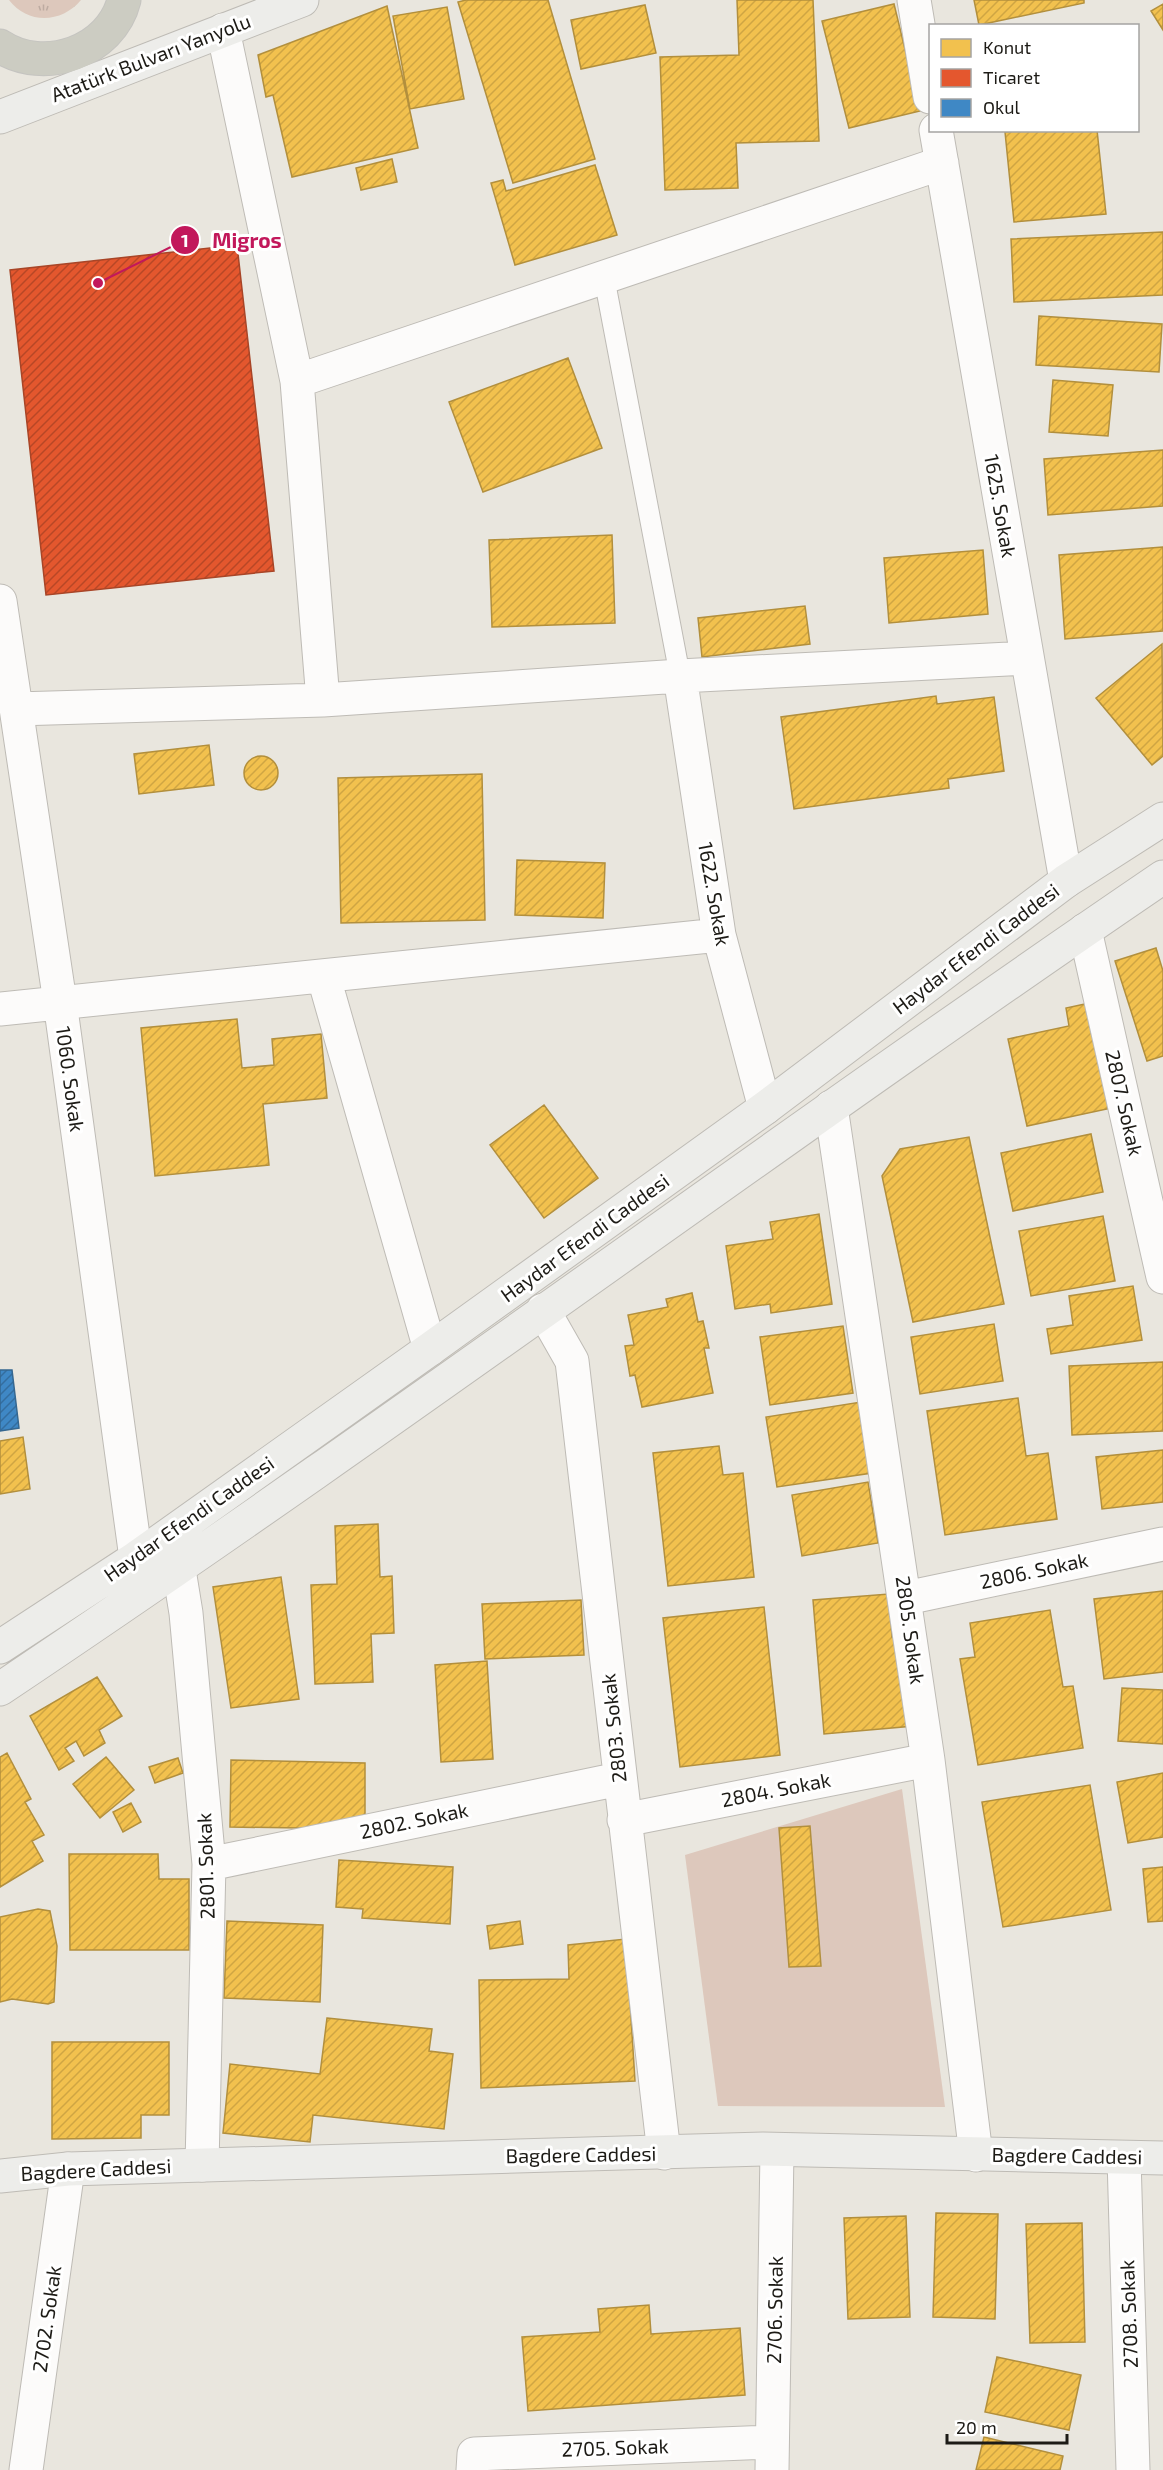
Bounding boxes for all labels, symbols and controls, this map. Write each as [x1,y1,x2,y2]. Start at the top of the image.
street label: Atatürk Bulvarı Yanyolu [47,8,254,106]
legend [929,24,1139,132]
text: Konut [983,36,1031,58]
text: Ticaret [983,66,1040,88]
text: Okul [983,96,1020,118]
callout: Migros [170,221,294,260]
text: Migros [212,227,282,252]
text: 1 [181,229,189,251]
street label: 1625. Sokak [980,452,1022,559]
street label: 1622. Sokak [694,840,736,948]
street label: Haydar Efendi Caddesi [887,878,1063,1019]
street label: 1060. Sokak [52,1024,90,1133]
street label: 2807. Sokak [1101,1048,1149,1158]
street label: Haydar Efendi Caddesi [495,1168,673,1306]
street label: Haydar Efendi Caddesi [99,1450,278,1586]
street label: 2806. Sokak [978,1547,1090,1593]
street label: 2805. Sokak [892,1574,930,1686]
street label: 2803. Sokak [595,1672,631,1784]
street label: 2804. Sokak [719,1767,832,1811]
street label: 2802. Sokak [358,1797,470,1843]
street label: 2801. Sokak [191,1812,219,1920]
street label: Bagdere Caddesi [505,2141,657,2167]
street label: Bagdere Caddesi [991,2142,1143,2168]
street label: Bagdere Caddesi [20,2153,172,2185]
street label: 2706. Sokak [761,2256,787,2364]
street label: 2708. Sokak [1114,2259,1142,2369]
street label: 2702. Sokak [27,2264,65,2374]
scale bar [947,2407,1067,2445]
text: 20 m [956,2416,997,2438]
street label: 2705. Sokak [561,2433,669,2461]

